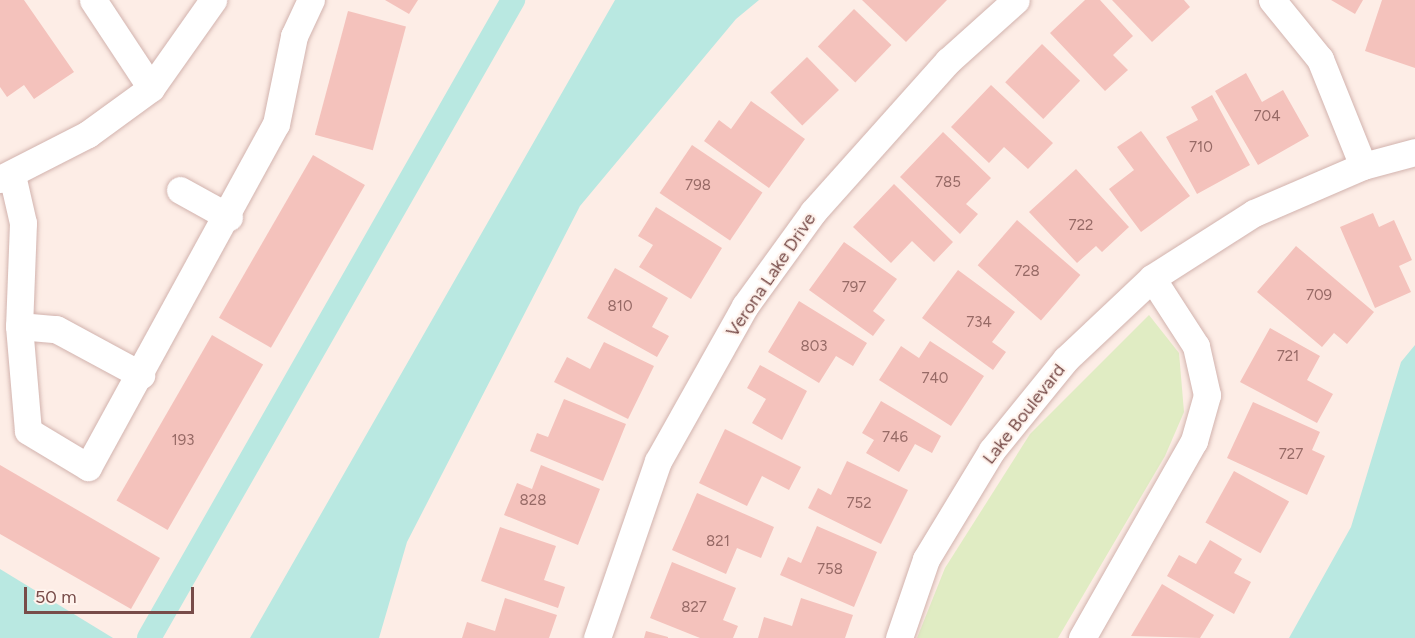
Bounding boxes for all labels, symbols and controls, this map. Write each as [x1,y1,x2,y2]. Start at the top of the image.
house number: 704 [1254,108,1280,126]
house number: 710 [1189,139,1213,157]
house number: 785 [935,174,961,192]
house number: 798 [685,177,711,195]
street label: Verona Lake Drive [722,209,820,341]
house number: 722 [1069,217,1093,235]
house number: 728 [1014,263,1040,281]
house number: 797 [842,279,866,297]
house number: 709 [1306,287,1332,305]
house number: 810 [607,298,633,316]
house number: 734 [966,314,992,332]
house number: 803 [801,338,827,356]
house number: 721 [1277,348,1299,366]
street label: Lake Boulevard [978,360,1070,468]
house number: 740 [922,370,948,388]
house number: 746 [882,429,908,447]
house number: 193 [172,432,194,450]
house number: 727 [1279,446,1303,464]
house number: 828 [520,492,546,510]
house number: 752 [846,495,872,513]
house number: 821 [706,533,730,551]
house number: 758 [817,561,843,579]
scale bar [27,575,196,613]
text: 50 m [35,586,77,608]
house number: 827 [681,599,707,617]

